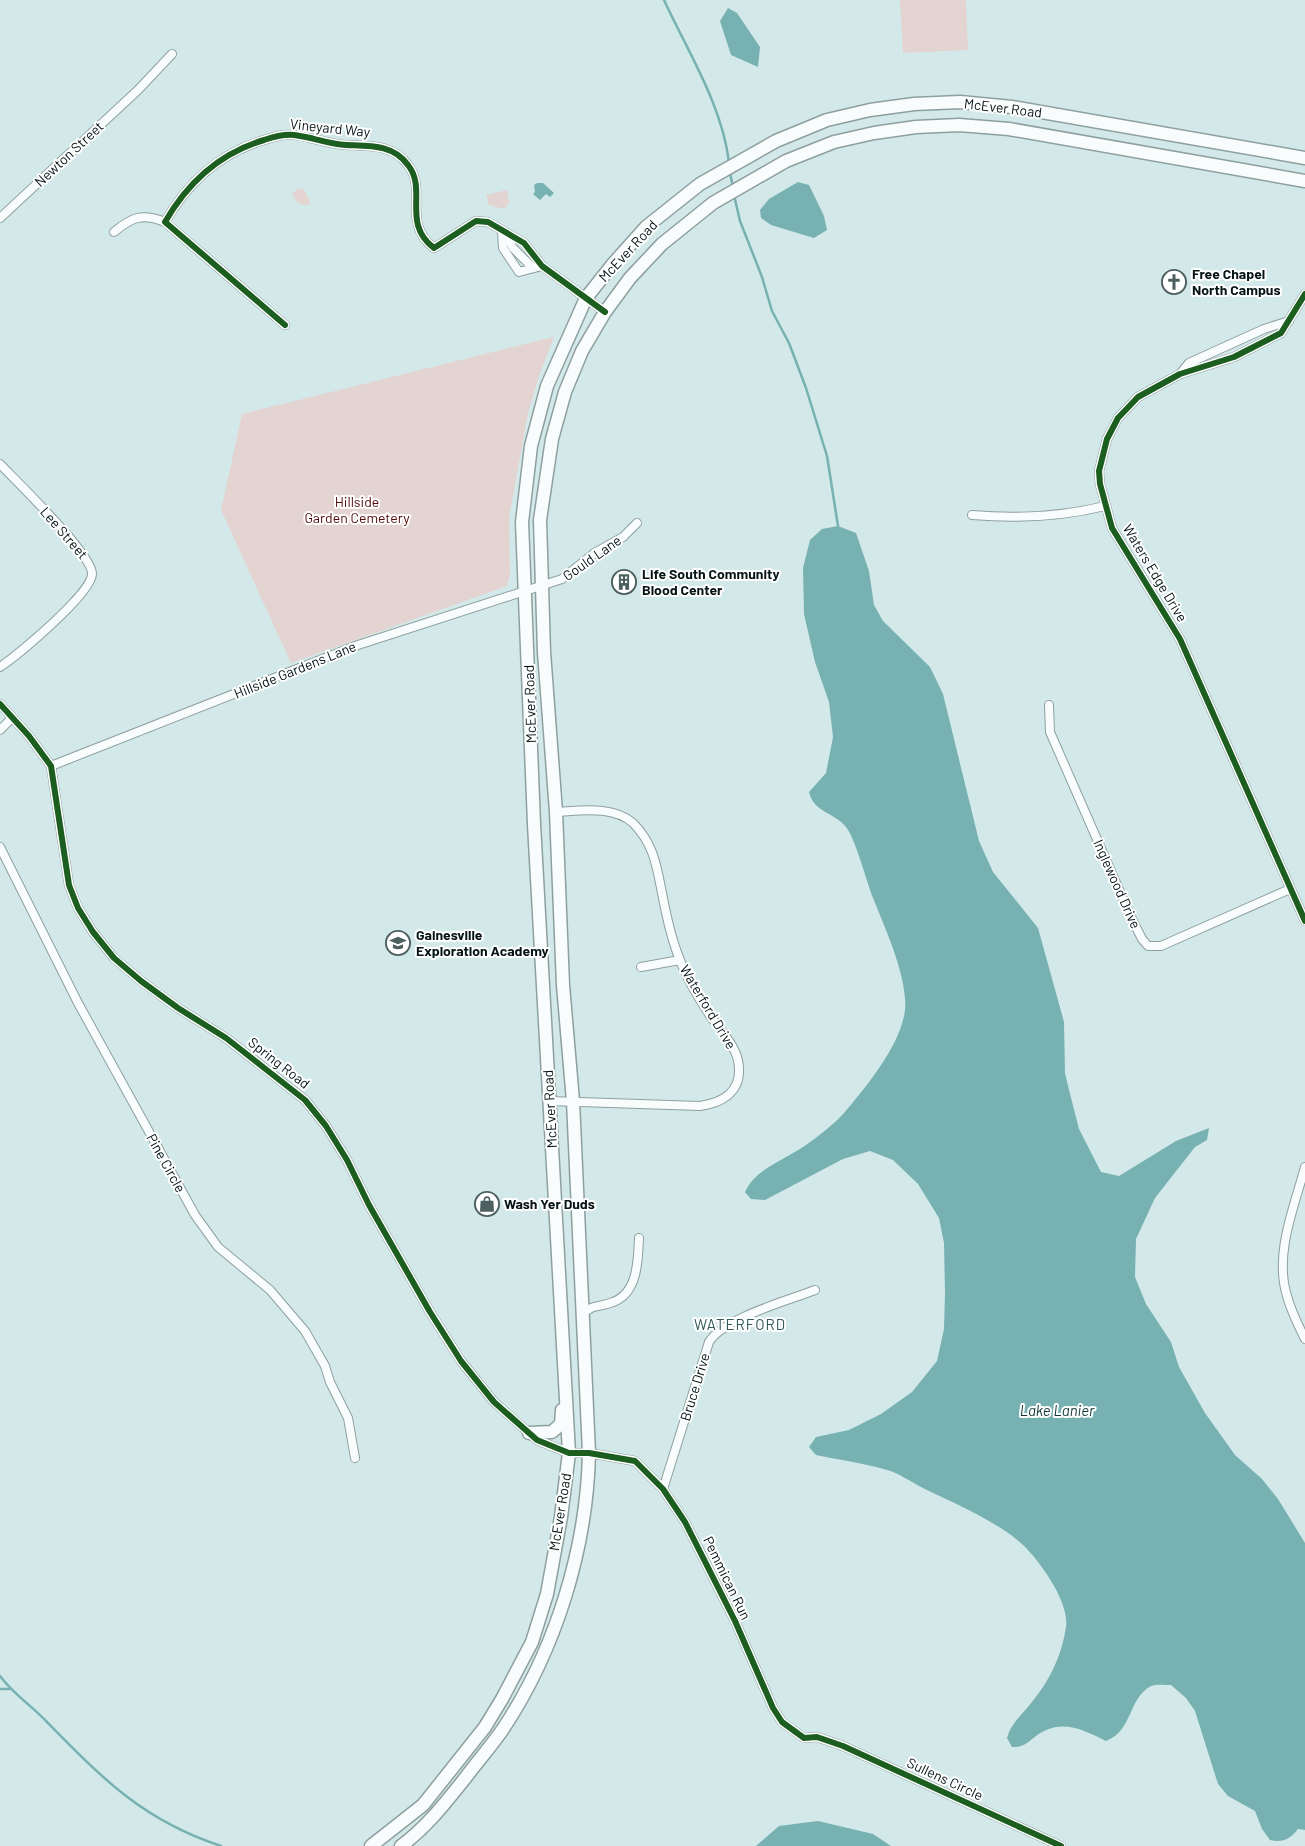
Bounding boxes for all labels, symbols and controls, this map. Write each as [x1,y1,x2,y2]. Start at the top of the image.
street label: McEver Road [963,94,1043,121]
street label: Vineyard Way [289,115,372,140]
street label: Newton Street [31,117,107,190]
street label: McEver Road [595,216,661,285]
place label: Free Chapel North Campus [1192,265,1281,298]
church icon: Free Chapel North Campus [1161,269,1187,295]
park label: Hillside Garden Cemetery [304,493,410,526]
street label: Lee Street [37,503,92,562]
street label: Waters Edge Drive [1120,521,1191,625]
street label: Gould Lane [559,531,624,584]
place label: Life South Community Blood Center [642,565,779,598]
building icon: Life South Community Blood Center [611,569,637,595]
street label: Hillside Gardens Lane [231,637,358,702]
street label: McEver Road [520,665,539,744]
street label: Inglewood Drive [1090,837,1145,931]
place label: Gainesville Exploration Academy [416,926,549,959]
school or university icon: Gainesville Exploration Academy [385,930,411,956]
street label: Waterford Drive [677,962,740,1052]
street label: Spring Road [245,1033,313,1092]
street label: McEver Road [539,1069,560,1149]
street label: Pine Circle [143,1130,190,1195]
shop icon: Wash Yer Duds [474,1191,500,1217]
place label: Wash Yer Duds [504,1195,595,1212]
district label: WATERFORD [694,1315,786,1333]
street label: Bruce Drive [676,1351,713,1423]
water label: Lake Lanier [1020,1401,1095,1419]
street label: McEver Road [545,1472,574,1552]
street label: Pemmican Run [700,1533,755,1622]
street label: Sullens Circle [905,1754,986,1804]

